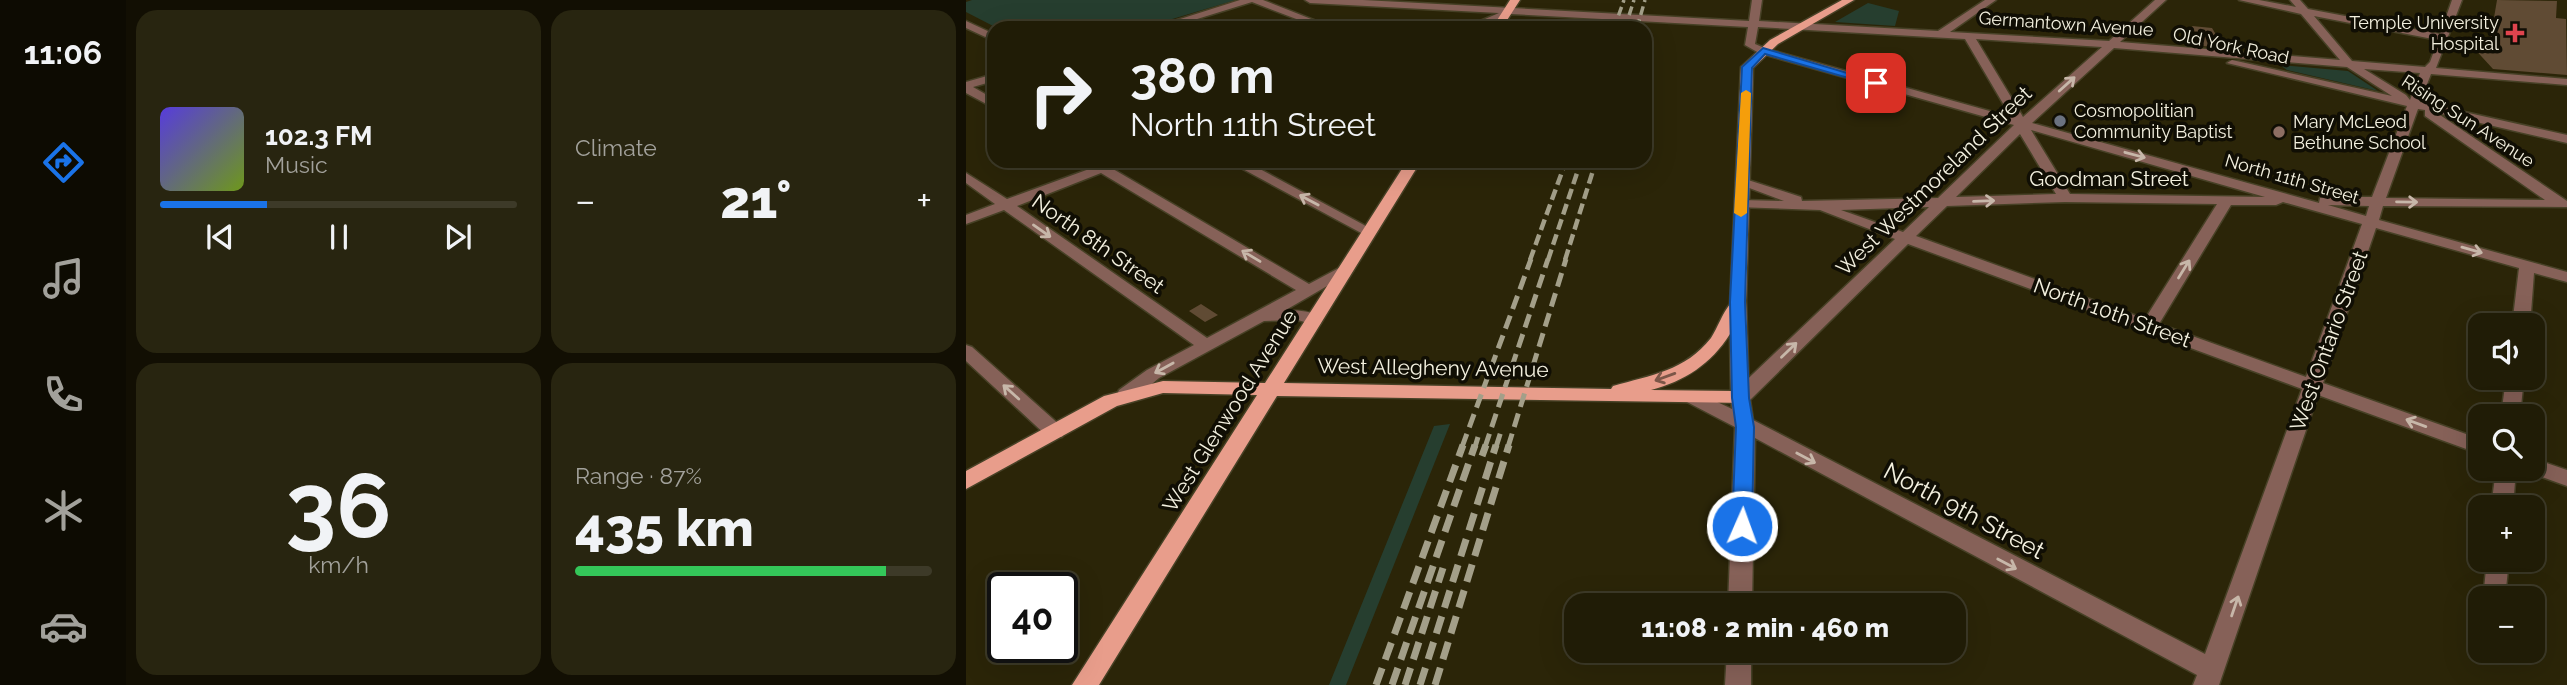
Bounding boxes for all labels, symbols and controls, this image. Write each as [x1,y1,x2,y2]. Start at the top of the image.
street label: Germantown Avenue [1978,7,2155,40]
place label: Temple University Hospital [2349,12,2499,54]
street label: Old York Road [2171,23,2291,68]
marker: Temple University Hospital [2505,23,2525,43]
text: 11:06 [24,34,102,71]
text: 380 m [1130,47,1274,104]
icon: right [1015,49,1106,140]
pin [1846,53,1906,113]
icon: arrive [1857,64,1895,102]
street label: Rising Sun Avenue [2398,70,2539,171]
one-way arrow [2058,76,2075,93]
street label: West Westmoreland Street [1831,81,2037,281]
place label: Cosmopolitian Community Baptist [2074,100,2233,142]
text: North 11th Street [1130,106,1376,143]
place label: Mary McLeod Bethune School [2293,111,2426,153]
marker: Cosmopolitian Community Baptist [2052,113,2068,129]
text: 102.3 FM [265,121,372,151]
marker: Mary McLeod Bethune School [2271,124,2287,140]
text: Climate [575,134,657,161]
icon: directions [39,138,88,187]
street label: North 11th Street [2223,149,2362,208]
one-way arrow [2123,150,2145,163]
text: Music [265,151,328,178]
street label: Goodman Street [2029,166,2189,191]
text: 21° [720,169,791,230]
text: − [575,178,595,223]
text: + [916,178,932,223]
street label: North 8th Street [1027,189,1169,299]
one-way arrow [1299,193,1320,207]
one-way arrow [1972,194,1995,207]
one-way arrow [2396,196,2419,209]
icon: previous [201,218,239,256]
icon: pause [320,218,358,256]
icon: next [439,218,477,256]
one-way arrow [1032,224,1051,238]
one-way arrow [2460,244,2482,257]
street label: West Ontario Street [2284,247,2373,434]
one-way arrow [1241,249,1261,263]
icon: music [39,254,88,303]
one-way arrow [2177,259,2191,279]
street label: North 10th Street [2030,273,2194,353]
street label: West Glenwood Avenue [1157,305,1302,516]
map controls [2468,313,2545,663]
button: sound [2468,313,2545,390]
one-way arrow [1780,341,1797,358]
street label: West Allegheny Avenue [1317,353,1549,382]
one-way arrow [1154,362,1175,375]
icon: phone [39,370,88,419]
one-way arrow [1655,372,1677,384]
one-way arrow [1002,384,1020,400]
button: search [2468,404,2545,481]
one-way arrow [2405,416,2427,429]
text: 36 [285,452,392,559]
one-way arrow [1795,452,1816,466]
street label: North 9th Street [1879,456,2050,565]
text: Range · 87% [575,462,702,489]
icon: climate [39,486,88,535]
position arrow [1705,489,1779,563]
button: + [2468,495,2545,572]
text: 435 km [575,497,754,558]
text: km/h [308,551,369,578]
one-way arrow [1997,557,2017,571]
speed limit sign: 40 [987,572,1078,663]
button: − [2468,586,2545,663]
one-way arrow [2229,595,2242,617]
icon: car [39,602,88,651]
text: 11:08 · 2 min · 460 m [1641,613,1889,643]

